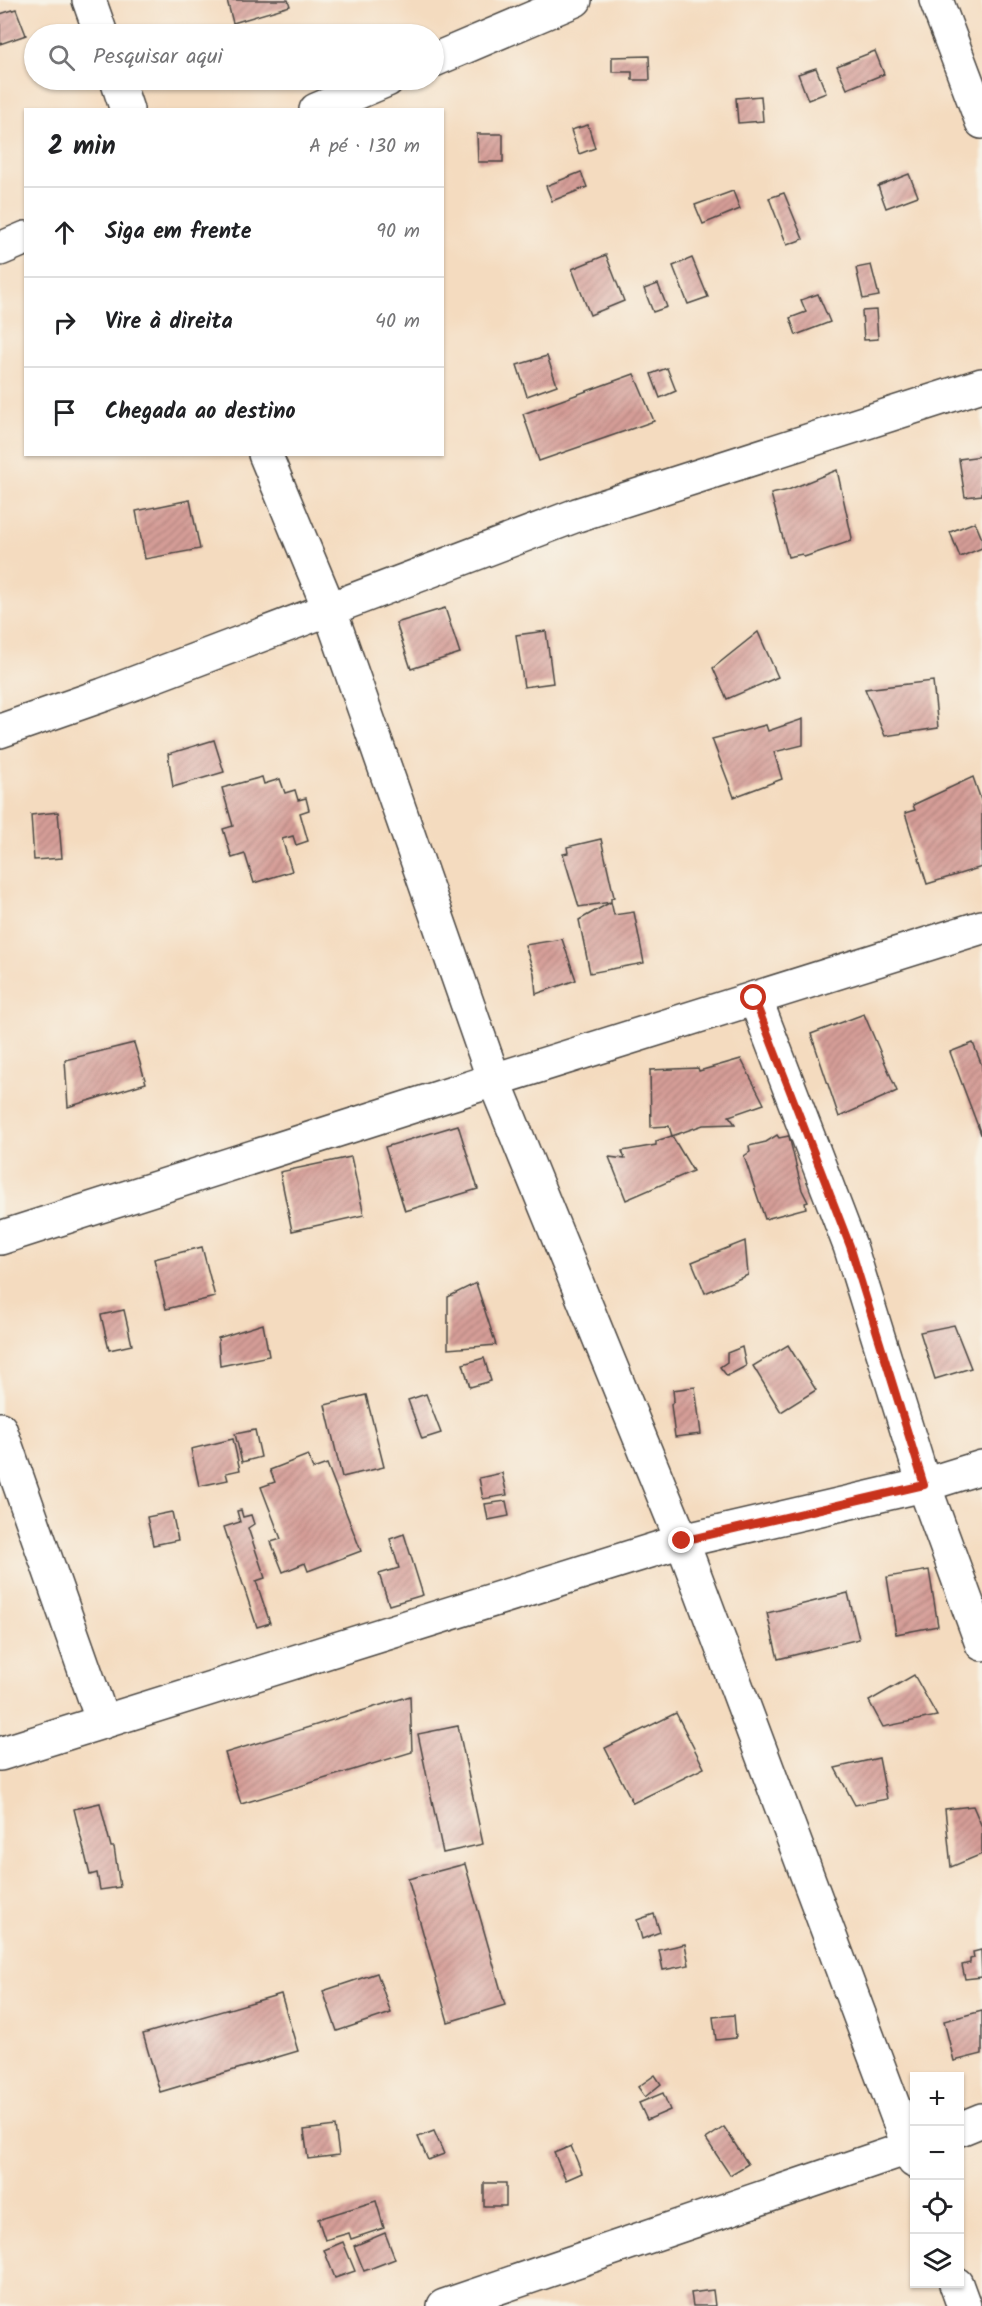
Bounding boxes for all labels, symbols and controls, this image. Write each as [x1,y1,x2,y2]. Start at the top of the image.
search box [24,24,444,90]
text: Pesquisar aqui [93,40,223,75]
icon: search [45,41,78,74]
text: 2 min [48,126,116,168]
text: A pé · 130 m [309,131,420,163]
text: Siga em frente [105,215,251,250]
icon: ahead [48,216,81,249]
text: 90 m [376,216,420,248]
text: Vire à direita [105,305,233,340]
icon: right [48,306,81,339]
text: 40 m [375,306,420,338]
text: Chegada ao destino [105,395,296,430]
icon: arrive [48,396,81,429]
route start [740,984,766,1010]
route end [668,1527,694,1553]
map controls [910,2072,964,2288]
button: + [910,2072,964,2126]
button: − [910,2126,964,2180]
button: locate [910,2180,964,2234]
button: layers [910,2234,964,2288]

